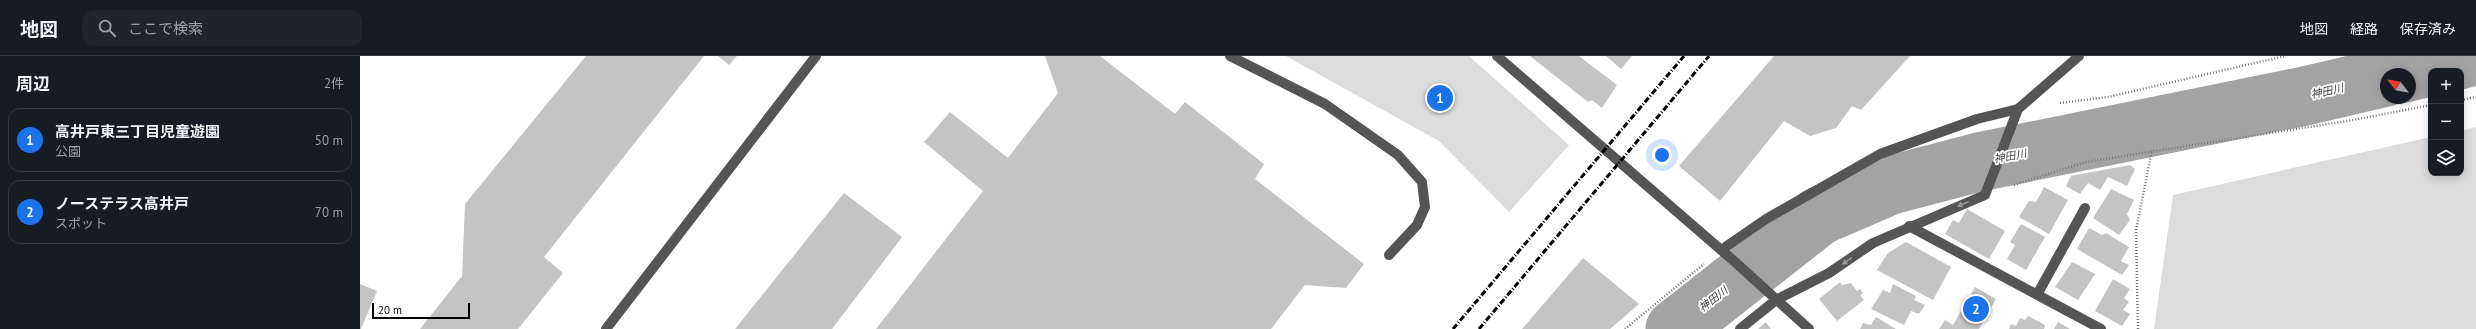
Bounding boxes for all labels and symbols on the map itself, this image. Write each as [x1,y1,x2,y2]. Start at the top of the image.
north arrow [2380,68,2416,104]
water label: 神田川 [2309,80,2346,102]
pin: 1 [1427,83,1453,113]
your location [1652,145,1672,165]
water label: 神田川 [1992,146,2029,166]
one-way arrow [1957,201,1969,207]
one-way arrow [1842,257,1852,265]
water label: 神田川 [1696,283,1731,315]
pin: 2 [1963,294,1989,324]
scale bar [372,301,470,320]

